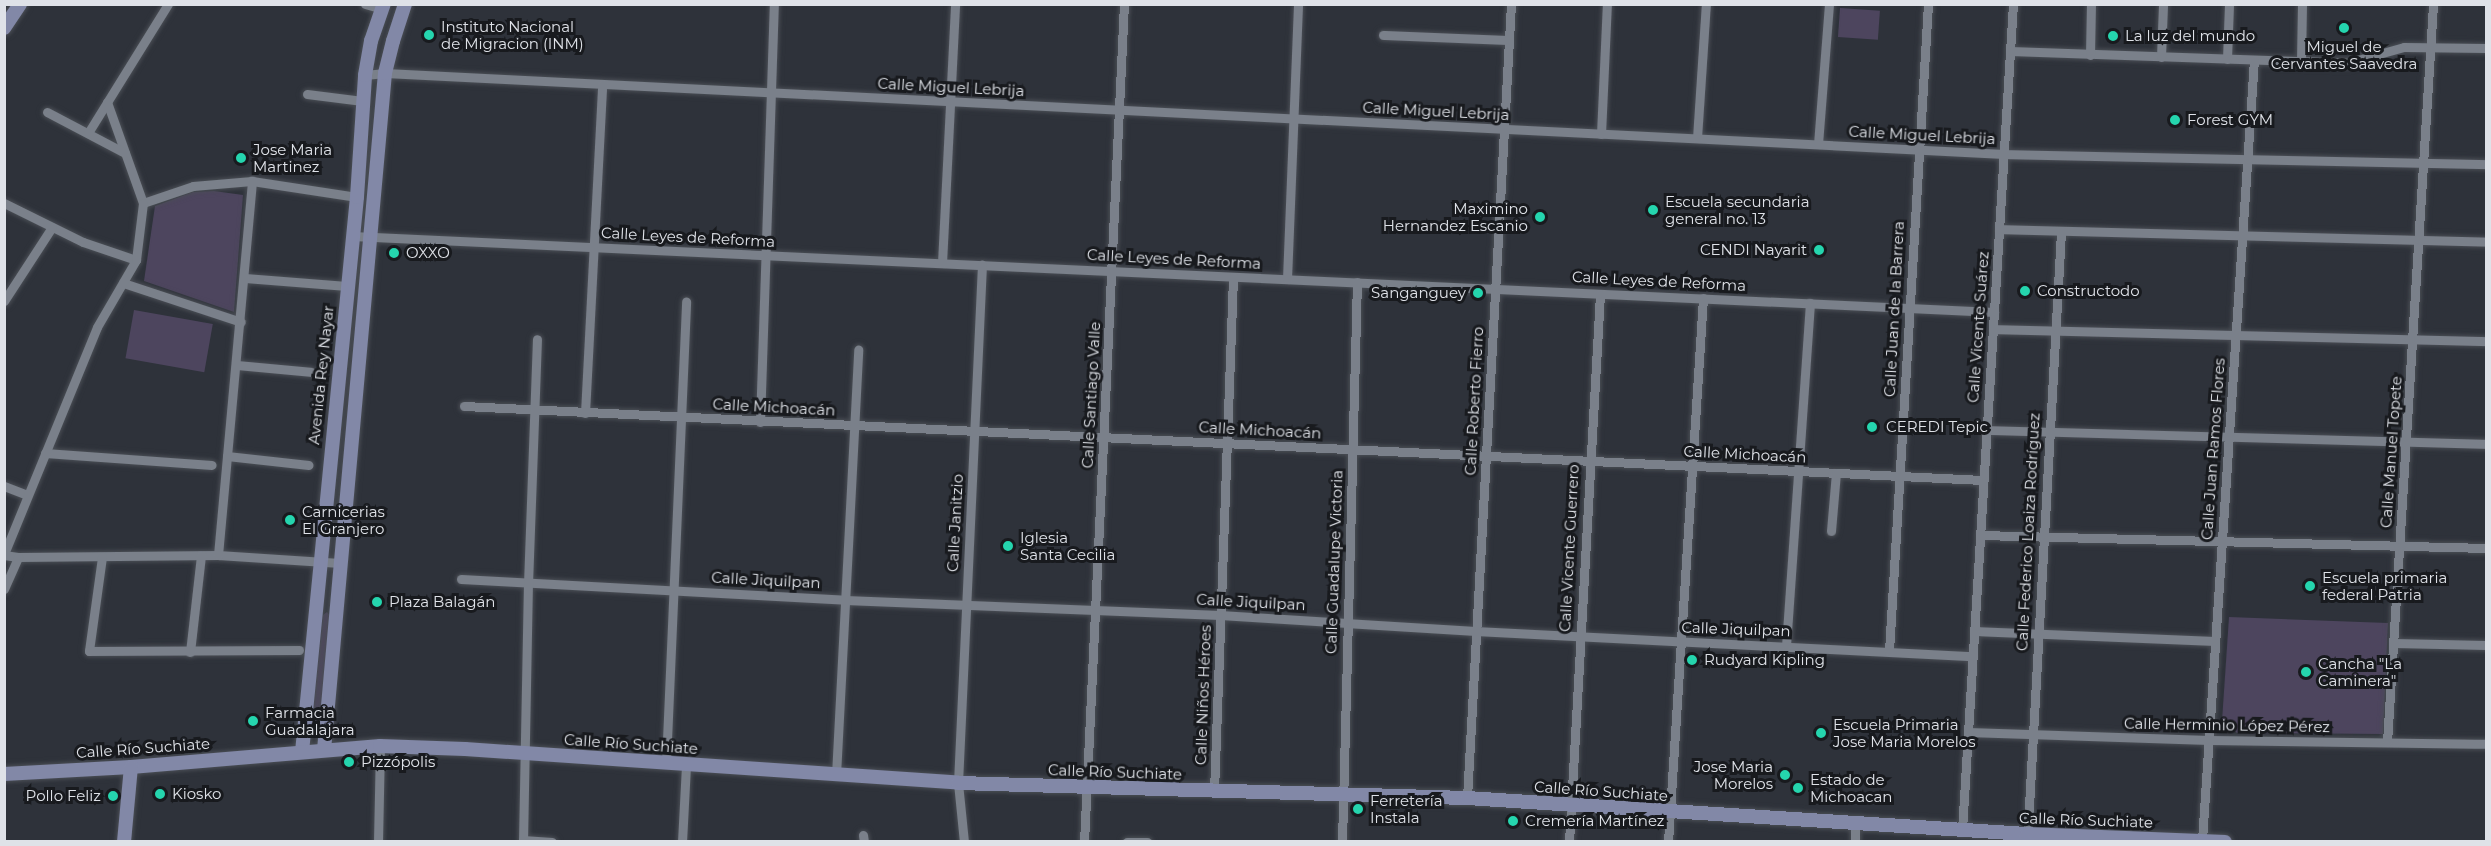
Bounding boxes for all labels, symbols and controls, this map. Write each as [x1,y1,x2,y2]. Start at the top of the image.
place label: Instituto Nacional de Migracion (INM) [441,17,584,52]
marker: Miguel de Cervantes Saavedra [2337,21,2351,35]
place label: La luz del mundo [2125,27,2255,45]
marker: Instituto Nacional de Migracion (INM) [422,28,436,42]
marker: La luz del mundo [2106,29,2120,43]
place label: Miguel de Cervantes Saavedra [2271,37,2417,72]
street label: Calle Miguel Lebrija [877,74,1025,100]
street label: Calle Miguel Lebrija [1362,98,1510,124]
place label: Forest GYM [2187,111,2273,129]
marker: Forest GYM [2168,113,2182,127]
street label: Calle Miguel Lebrija [1848,122,1996,148]
place label: Jose Maria Martinez [253,140,332,175]
marker: Jose Maria Martinez [234,151,248,165]
place label: Escuela secundaria general no. 13 [1665,192,1809,227]
place label: Maximino Hernandez Escanio [1383,199,1528,234]
marker: Escuela secundaria general no. 13 [1646,203,1660,217]
marker: Maximino Hernandez Escanio [1533,210,1547,224]
street label: Calle Juan de la Barrera [1880,221,1908,397]
street label: Calle Leyes de Reforma [600,223,776,251]
place label: CENDI Nayarit [1700,241,1807,259]
marker: CENDI Nayarit [1812,243,1826,257]
place label: OXXO [406,244,450,262]
street label: Calle Leyes de Reforma [1086,245,1262,273]
marker: OXXO [387,246,401,260]
street label: Calle Vicente Suárez [1964,251,1992,403]
street label: Calle Leyes de Reforma [1571,267,1747,295]
place label: Constructodo [2037,282,2140,300]
place label: Sanganguey [1371,284,1466,302]
marker: Constructodo [2018,284,2032,298]
marker: Sanganguey [1471,286,1485,300]
street label: Avenida Rey Nayar [305,305,337,445]
street label: Calle Santiago Valle [1078,321,1104,469]
street label: Calle Roberto Fierro [1461,326,1487,476]
street label: Calle Juan Ramos Flores [2198,357,2228,541]
street label: Calle Manuel Topete [2377,375,2405,529]
street label: Calle Michoacán [712,395,836,419]
street label: Calle Federico Loaiza Rodríguez [2013,413,2043,651]
street label: Calle Michoacán [1198,418,1322,442]
marker: CEREDI Tepic [1863,418,1881,436]
place label: CEREDI Tepic [1886,418,1988,436]
street label: Calle Michoacán [1683,442,1807,466]
street label: Calle Vicente Guerrero [1556,464,1582,632]
street label: Calle Guadalupe Victoria [1322,470,1346,654]
street label: Calle Janitzio [943,474,967,572]
place label: Carnicerias El Granjero [302,502,385,537]
marker: Carnicerias El Granjero [283,513,297,527]
place label: Iglesia Santa Cecilia [1020,528,1115,563]
marker: Iglesia Santa Cecilia [1001,539,1015,553]
street label: Calle Jiquilpan [711,568,821,592]
place label: Escuela primaria federal Patria [2322,568,2447,603]
marker: Escuela primaria federal Patria [2303,579,2317,593]
street label: Calle Jiquilpan [1196,590,1306,614]
place label: Plaza Balagán [389,593,495,611]
marker: Plaza Balagán [370,595,384,609]
street label: Calle Jiquilpan [1681,618,1791,640]
street label: Calle Niños Héroes [1192,625,1214,765]
place label: Rudyard Kipling [1704,651,1825,669]
marker: Rudyard Kipling [1685,653,1699,667]
place label: Cancha "La Caminera" [2318,654,2402,689]
marker: Cancha "La Caminera" [2299,665,2313,679]
place label: Farmacia Guadalajara [265,703,355,738]
marker: Farmacia Guadalajara [246,714,260,728]
street label: Calle Herminio López Pérez [2124,714,2330,736]
place label: Escuela Primaria Jose Maria Morelos [1833,715,1975,750]
marker: Escuela Primaria Jose Maria Morelos [1814,726,1828,740]
street label: Calle Río Suchiate [563,730,699,758]
street label: Calle Río Suchiate [75,734,211,762]
place label: Pizzópolis [361,753,435,771]
marker: Pizzópolis [342,755,356,769]
place label: Jose Maria Morelos [1694,757,1773,792]
street label: Calle Río Suchiate [1048,761,1182,783]
marker: Jose Maria Morelos [1778,768,1792,782]
place label: Estado de Michoacan [1810,770,1892,805]
street label: Calle Río Suchiate [1533,777,1669,805]
marker: Estado de Michoacan [1791,781,1805,795]
place label: Kiosko [172,785,221,803]
place label: Pollo Feliz [26,787,101,805]
marker: Kiosko [153,787,167,801]
marker: Pollo Feliz [106,789,120,803]
place label: Ferretería Instala [1370,791,1443,826]
marker: Ferretería Instala [1351,802,1365,816]
street label: Calle Río Suchiate [2019,809,2153,831]
place label: Cremería Martínez [1525,812,1665,830]
marker: Cremería Martínez [1506,814,1520,828]

